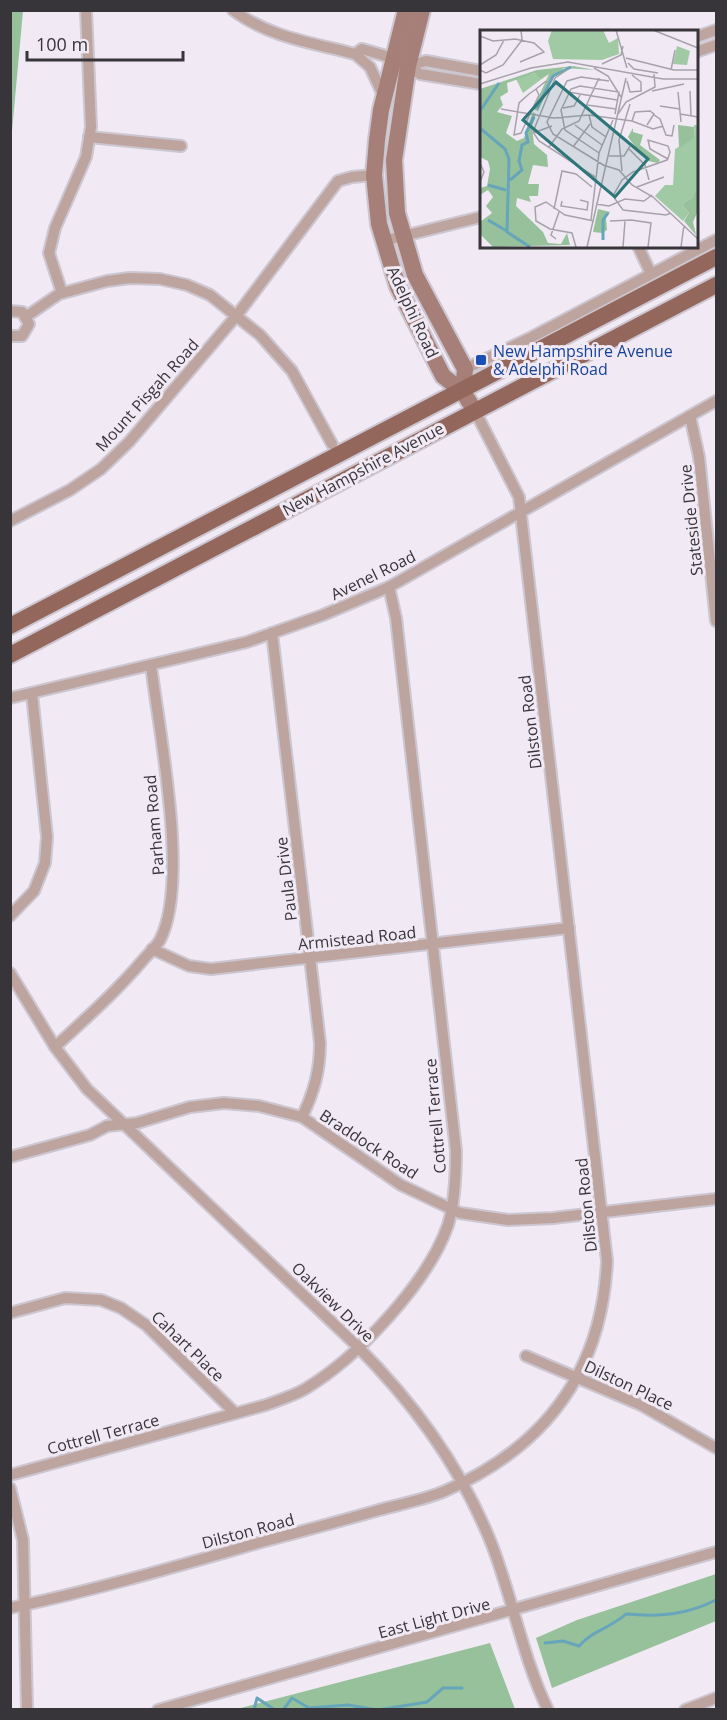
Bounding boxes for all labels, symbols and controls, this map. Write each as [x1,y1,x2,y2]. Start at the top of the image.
scale bar [27,24,183,62]
inset map [480,30,697,248]
text: 100 m [36,32,88,56]
street label: Adelphi Road [382,263,444,361]
street label: Mount Pisgah Road [90,334,204,456]
place label: New Hampshire Avenue & Adelphi Road [493,340,673,380]
marker: New Hampshire Avenue & Adelphi Road [474,353,488,367]
street label: New Hampshire Avenue [278,417,448,521]
street label: Stateside Drive [674,463,708,577]
street label: Avenel Road [327,545,419,605]
street label: Dilston Road [513,674,547,770]
street label: Parham Road [139,774,169,876]
street label: Paula Drive [270,836,302,922]
street label: Armistead Road [297,921,417,955]
street label: Cottrell Terrace [419,1058,451,1174]
street label: Braddock Road [315,1104,423,1184]
street label: Dilston Road [570,1157,602,1253]
street label: Oakview Drive [287,1257,379,1347]
street label: Cahart Place [147,1306,229,1386]
street label: Dilston Place [581,1355,677,1415]
street label: Cottrell Terrace [44,1408,162,1460]
street label: Dilston Road [199,1508,297,1554]
street label: East Light Drive [376,1592,492,1644]

